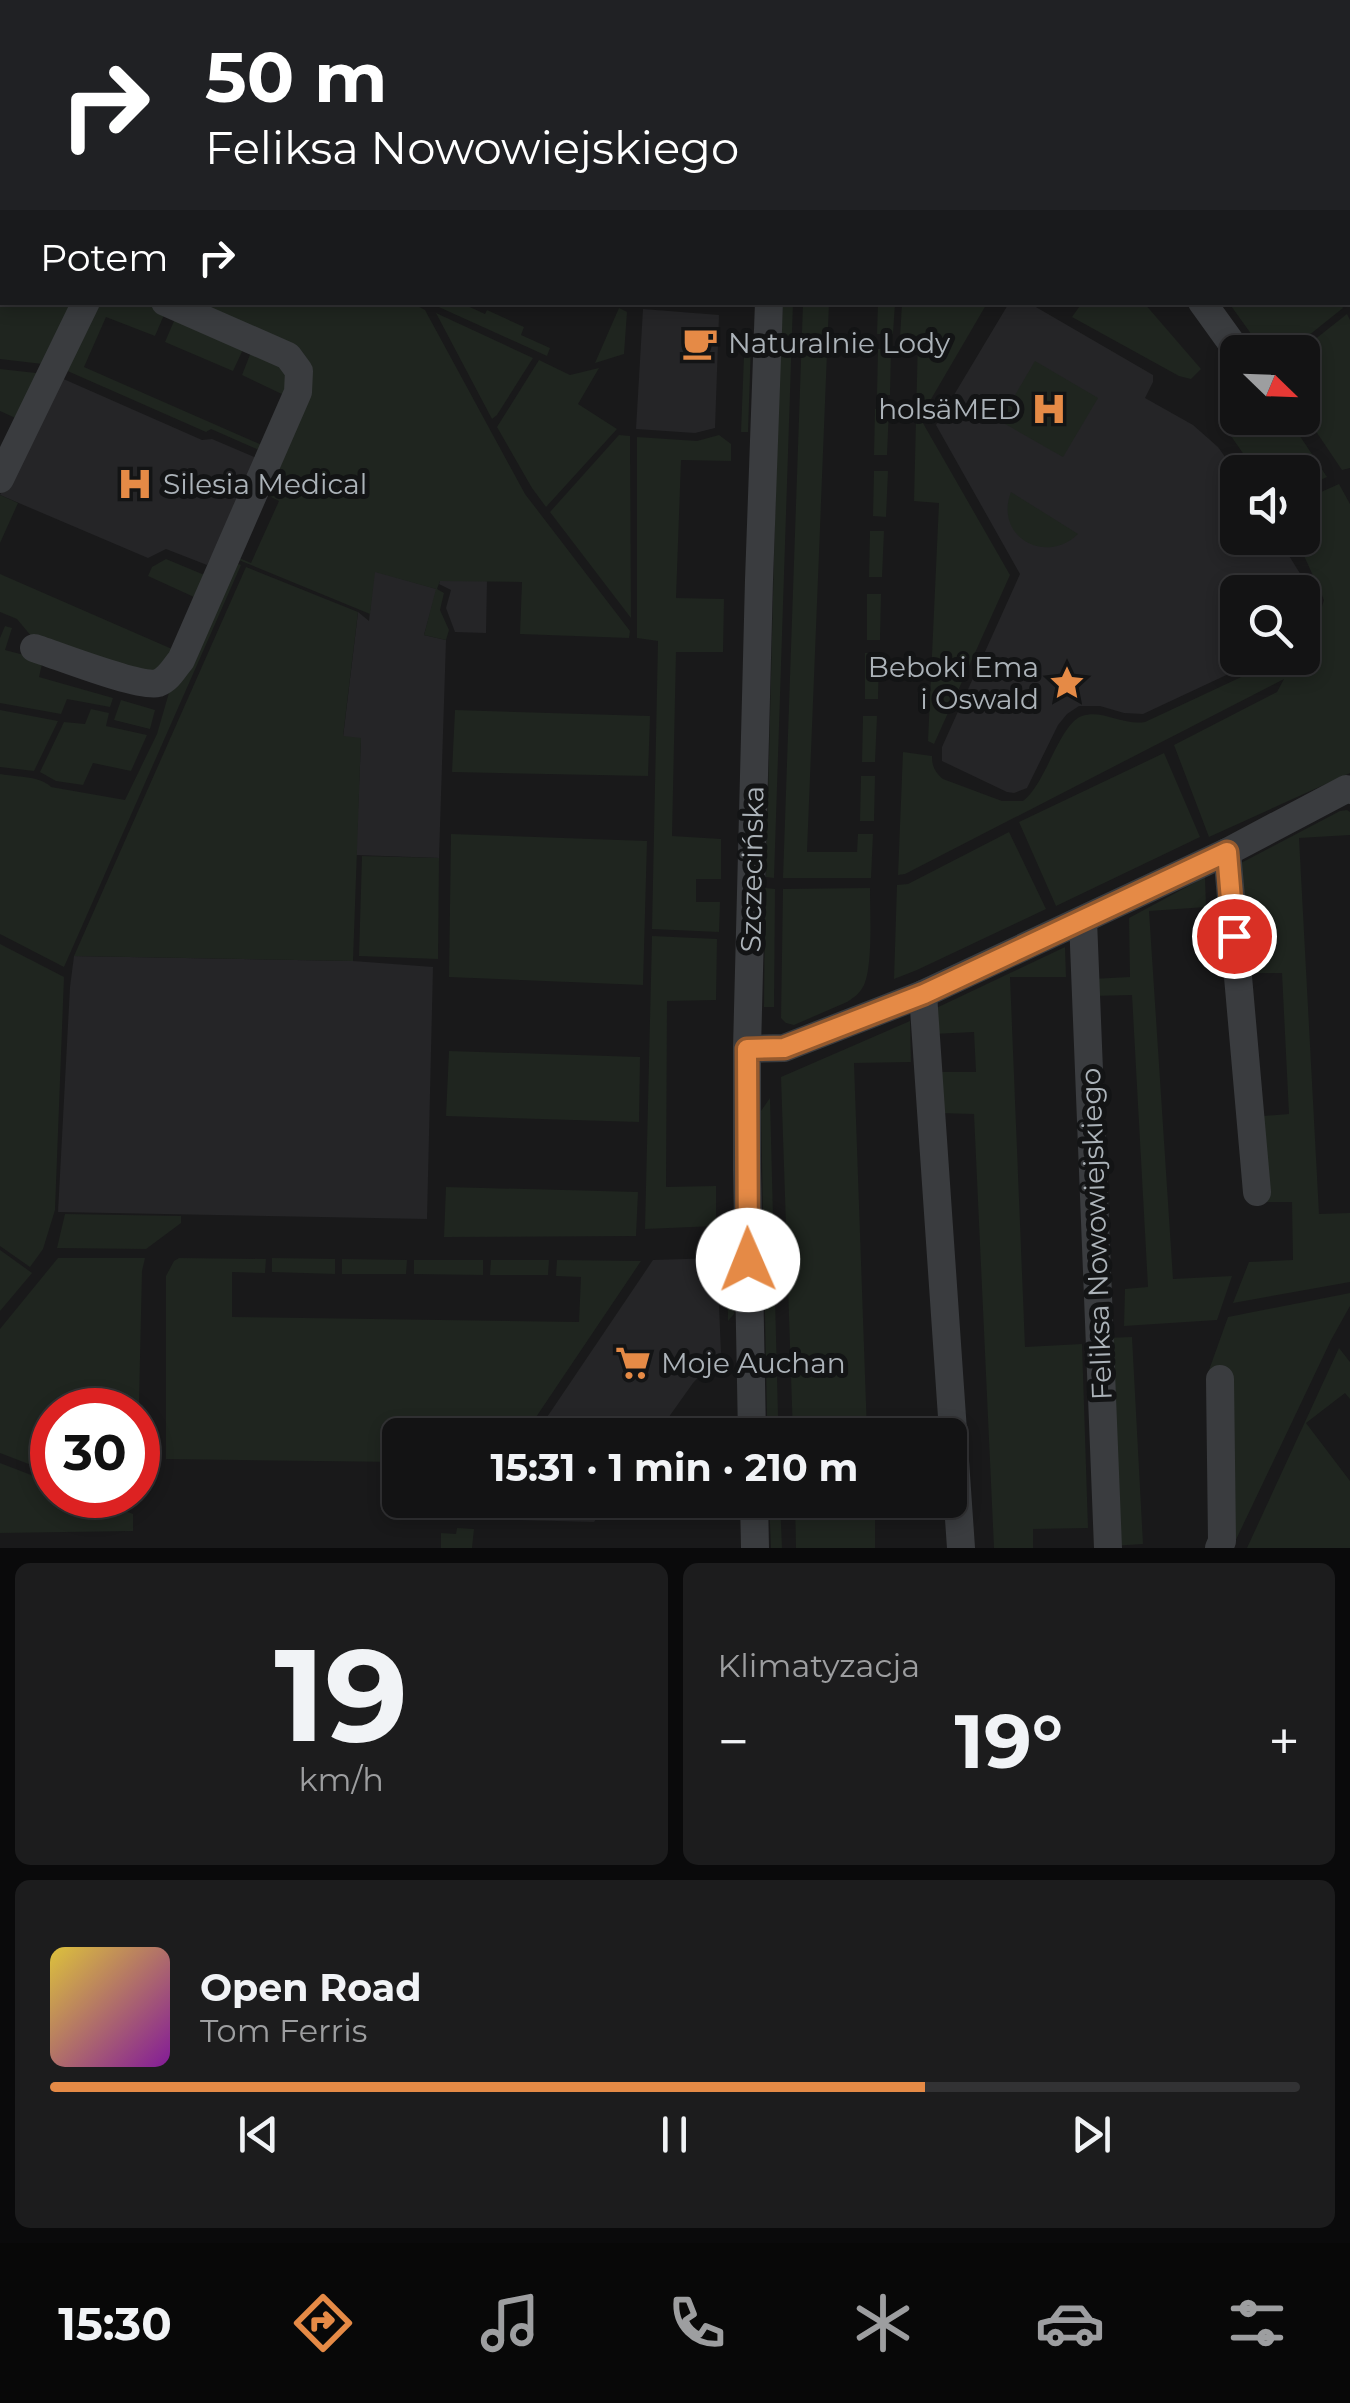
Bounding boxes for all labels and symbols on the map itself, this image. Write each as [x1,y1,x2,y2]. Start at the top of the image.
cafe icon: Naturalnie Lody [681,324,719,362]
place label: Naturalnie Lody [728,326,951,360]
north arrow [1220,335,1320,435]
hospital icon: holsäMED [1030,390,1068,428]
place label: holsäMED [878,392,1021,426]
hospital icon: Silesia Medical [116,465,154,503]
place label: Silesia Medical [163,467,367,501]
place label: Beboki Ema i Oswald [868,650,1039,716]
place icon: Beboki Ema i Oswald [1048,664,1086,702]
street label: Szczecińska [734,785,770,953]
pin [1192,894,1277,979]
street label: Feliksa Nowowiejskiego [1073,1067,1119,1401]
position arrow [696,1208,800,1312]
supermarket icon: Moje Auchan [614,1344,652,1382]
place label: Moje Auchan [661,1346,846,1380]
speed limit sign: 30 [30,1388,160,1518]

